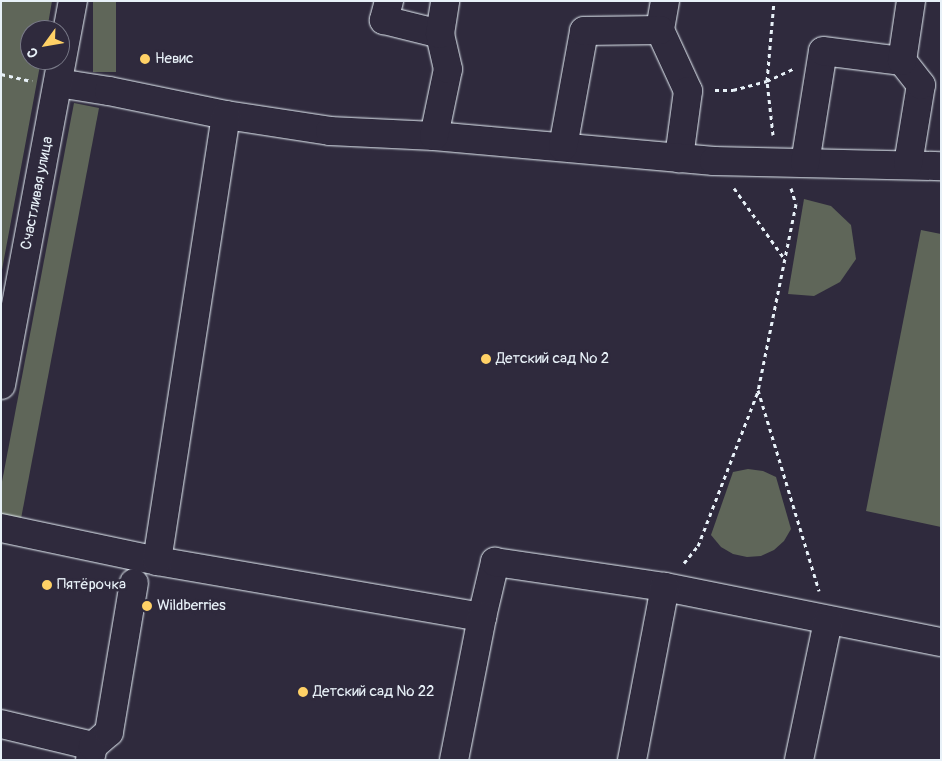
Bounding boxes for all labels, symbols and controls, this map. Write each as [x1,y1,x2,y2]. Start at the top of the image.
north arrow [20,20,70,70]
text: С [23,45,42,61]
place label: Невис [155,50,194,68]
marker: Невис [139,53,151,65]
street label: Счастливая улица [17,135,57,251]
place label: Детский сад № 2 [496,350,609,368]
marker: Детский сад № 2 [480,353,492,365]
place label: Пятёрочка [57,576,126,594]
marker: Пятёрочка [41,579,53,591]
place label: Wildberries [157,597,226,615]
marker: Wildberries [141,600,153,612]
place label: Детский сад № 22 [313,683,434,701]
marker: Детский сад № 22 [297,686,309,698]

